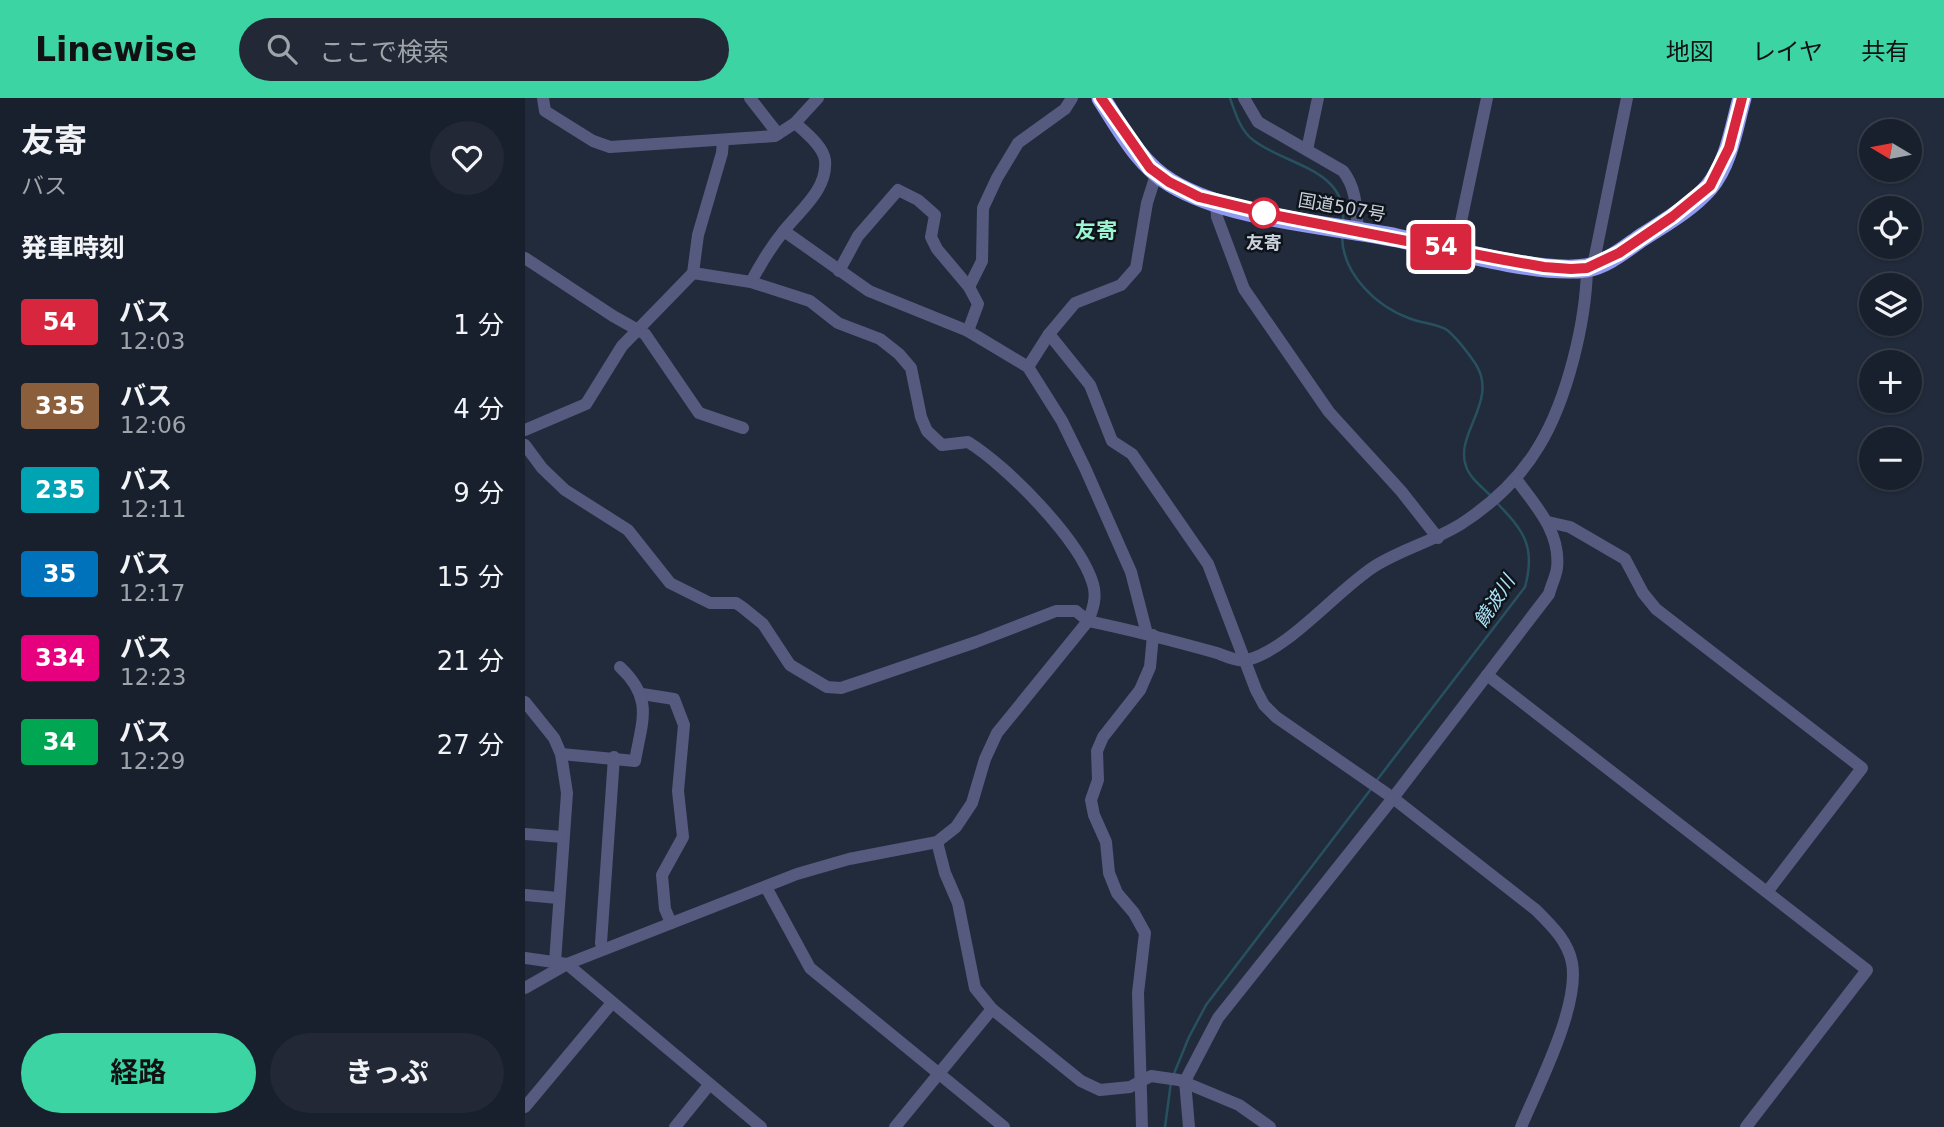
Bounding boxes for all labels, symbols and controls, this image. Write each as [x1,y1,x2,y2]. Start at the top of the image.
search box [239,18,729,81]
text: Linewise [35,30,197,69]
icon: search [263,30,301,68]
text: ここで検索 [319,37,449,67]
text: 地図 [1666,38,1714,66]
text: レイヤ [1752,38,1823,66]
text: 共有 [1861,38,1909,66]
north arrow [1859,119,1921,182]
map controls [1859,119,1922,490]
text: 友寄 [21,121,87,160]
button: heart [430,121,504,195]
text: バス [21,173,67,199]
street label: 国道507号 [1297,189,1387,225]
button: locate [1859,196,1922,259]
marker: 友寄 [1249,198,1279,228]
district label: 友寄 [1075,219,1117,243]
line badge: 54 [1409,224,1473,270]
place label: 友寄 [1246,232,1282,253]
text: 発車時刻 [21,233,125,263]
text: 54 [1424,233,1458,261]
button: layers [1859,273,1922,336]
text: バス [119,297,171,327]
text: 54 [43,308,76,336]
text: 1 分 [453,310,504,340]
text: 12:03 [119,328,185,354]
button: + [1859,350,1922,413]
text: バス [120,381,172,411]
text: 335 [35,392,85,420]
text: 4 分 [453,394,504,424]
text: 12:06 [120,412,186,438]
button: − [1859,427,1922,490]
text: バス [120,465,172,495]
text: 235 [35,476,85,504]
text: 9 分 [453,478,504,508]
text: 12:11 [120,496,186,522]
text: バス [119,549,171,579]
text: 35 [43,560,76,588]
text: 15 分 [437,562,504,592]
water label: 饒波川 [1469,569,1520,631]
text: 12:17 [119,580,185,606]
text: バス [120,633,172,663]
text: 334 [35,644,85,672]
text: 21 分 [437,646,504,676]
text: 12:23 [120,664,186,690]
text: バス [119,717,171,747]
text: 34 [43,728,76,756]
text: 27 分 [437,730,504,760]
text: 12:29 [119,748,185,774]
button: 経路 [21,1033,256,1113]
button: きっぷ [270,1033,504,1113]

